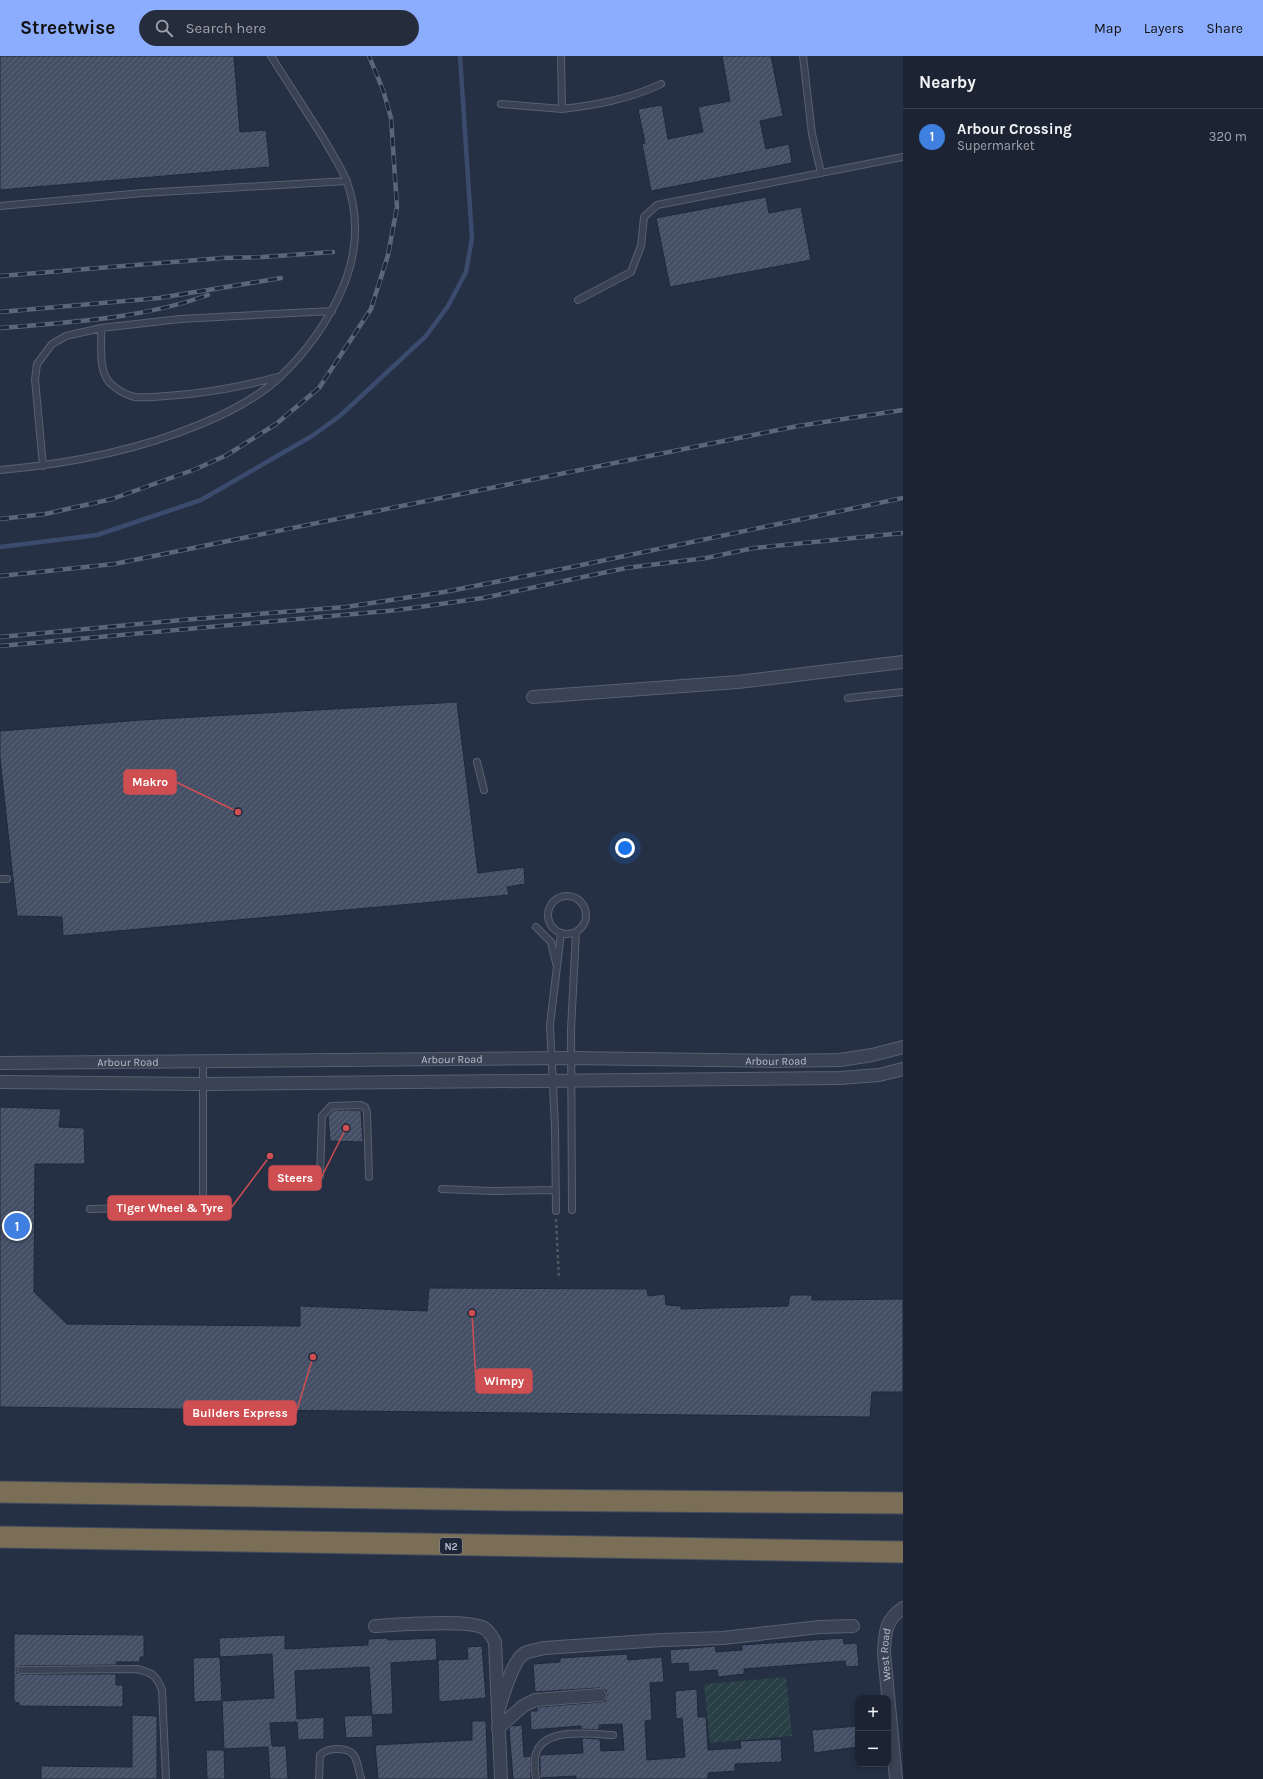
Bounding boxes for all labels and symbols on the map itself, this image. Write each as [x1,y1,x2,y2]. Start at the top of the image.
callout: Makro [124,770,176,794]
text: Makro [132,775,168,789]
your location [615,838,635,858]
street label: Arbour Road [421,1053,483,1066]
street label: Arbour Road [745,1055,807,1068]
street label: Arbour Road [97,1056,159,1069]
callout: Steers [269,1166,321,1190]
text: Steers [277,1171,313,1185]
callout: Tiger Wheel & Tyre [108,1196,231,1220]
text: Tiger Wheel & Tyre [117,1201,223,1215]
pin: 1 [4,1211,30,1241]
callout: Wimpy [476,1369,532,1393]
text: Wimpy [484,1374,524,1388]
callout: Builders Express [184,1401,296,1425]
text: Builders Express [192,1406,288,1420]
road number: N2 [440,1538,462,1554]
street label: West Road [878,1627,894,1682]

